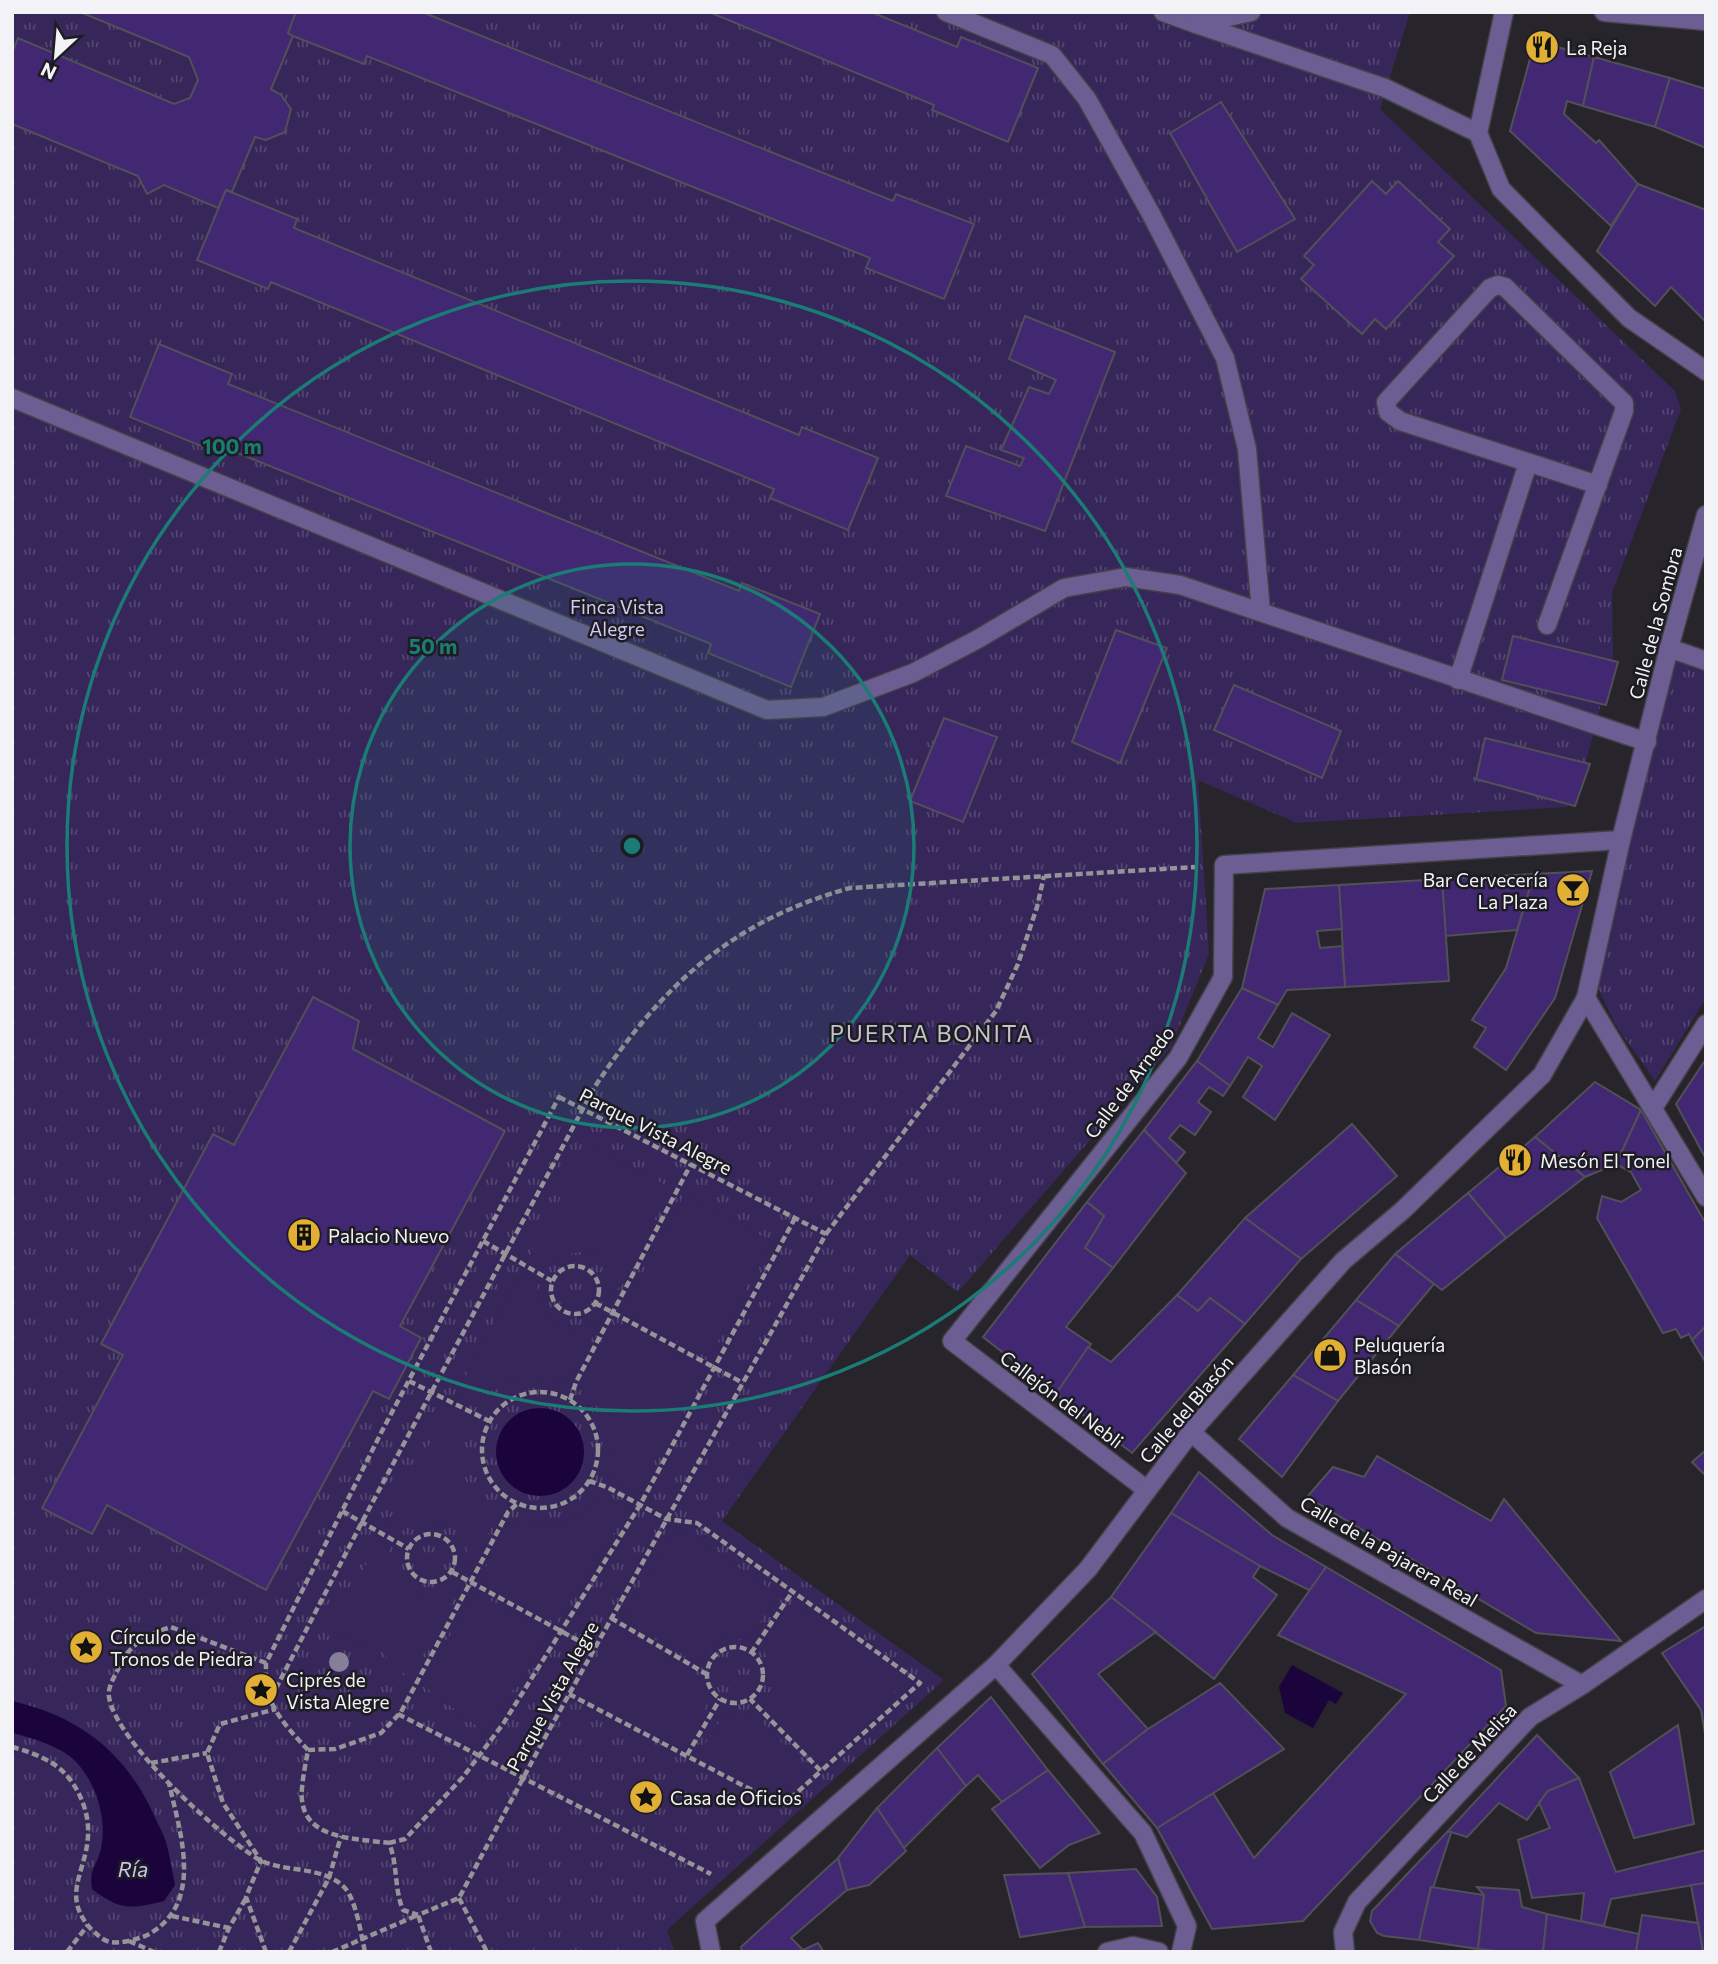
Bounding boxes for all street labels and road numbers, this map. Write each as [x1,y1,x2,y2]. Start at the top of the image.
street label: Calle de la Sombra [1624,544,1686,702]
street label: Calle de Arnedo [1079,1021,1179,1143]
street label: Parque Vista Alegre [576,1083,736,1179]
street label: Callejón del Nebli [996,1345,1128,1453]
street label: Calle del Blasón [1134,1350,1238,1468]
street label: Calle de la Pajarera Real [1296,1491,1482,1611]
street label: Parque Vista Alegre [501,1617,603,1775]
street label: Calle de Melisa [1417,1699,1521,1807]

